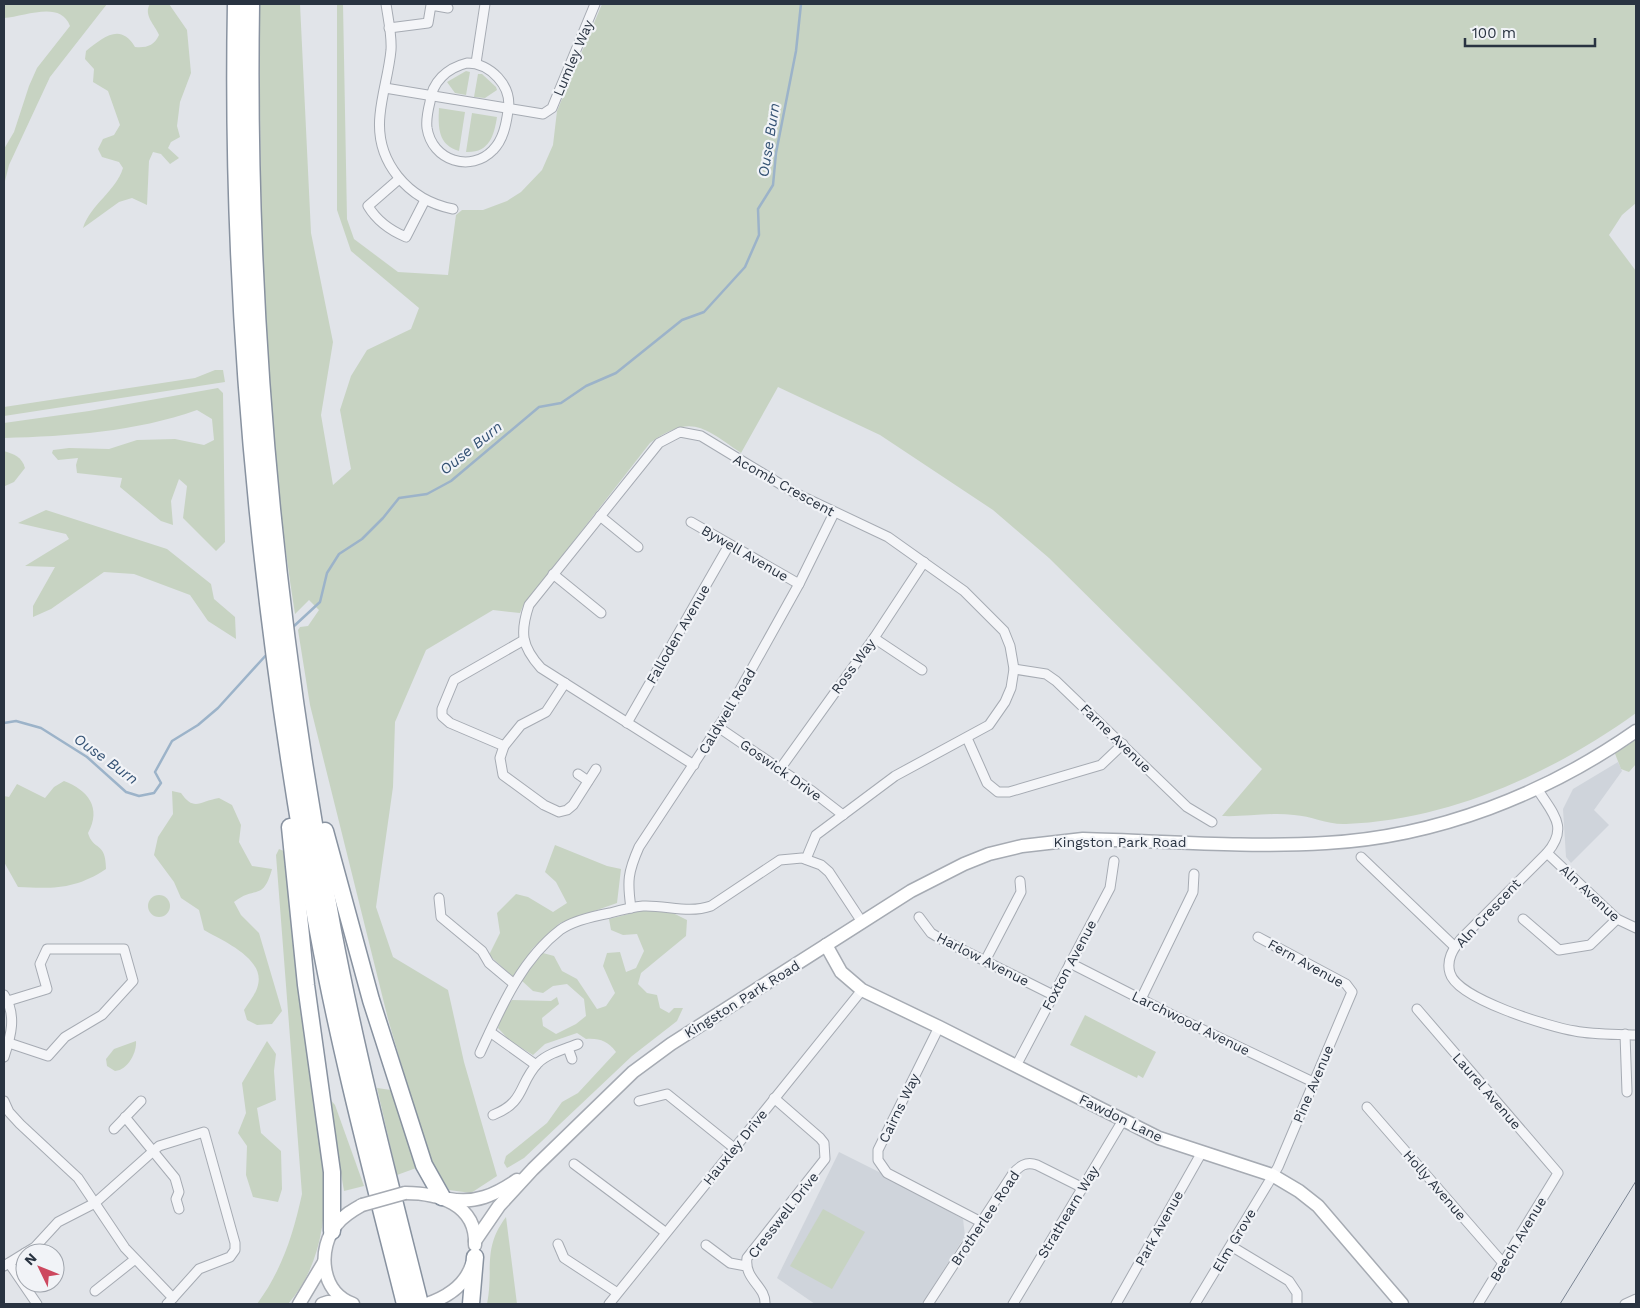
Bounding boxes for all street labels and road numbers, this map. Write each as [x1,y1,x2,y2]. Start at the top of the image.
street label: Lumley Way [550,17,597,98]
street label: Acomb Crescent [731,451,837,519]
street label: Bywell Avenue [699,522,791,584]
street label: Falloden Avenue [643,582,713,686]
street label: Ross Way [828,635,879,697]
street label: Caldwell Road [695,665,759,757]
street label: Farne Avenue [1077,700,1155,776]
street label: Goswick Drive [737,736,825,804]
street label: Kingston Park Road [1054,834,1186,850]
street label: Aln Avenue [1557,861,1623,925]
street label: Aln Crescent [1452,875,1524,951]
street label: Foxton Avenue [1038,917,1100,1013]
street label: Harlow Avenue [934,929,1032,989]
street label: Fern Avenue [1265,936,1347,990]
street label: Kingston Park Road [681,957,803,1041]
street label: Larchwood Avenue [1130,988,1252,1058]
street label: Pine Avenue [1289,1043,1337,1125]
street label: Laurel Avenue [1449,1050,1525,1132]
street label: Cairns Way [875,1070,923,1145]
street label: Fawdon Lane [1077,1091,1165,1145]
street label: Hauxley Drive [700,1106,770,1188]
street label: Holly Avenue [1400,1147,1470,1223]
street label: Strathearn Way [1034,1162,1102,1261]
street label: Brotherlee Road [947,1168,1023,1268]
street label: Cresswell Drive [744,1169,822,1261]
street label: Park Avenue [1132,1188,1186,1268]
street label: Beech Avenue [1487,1194,1549,1284]
street label: Elm Grove [1209,1206,1259,1274]

